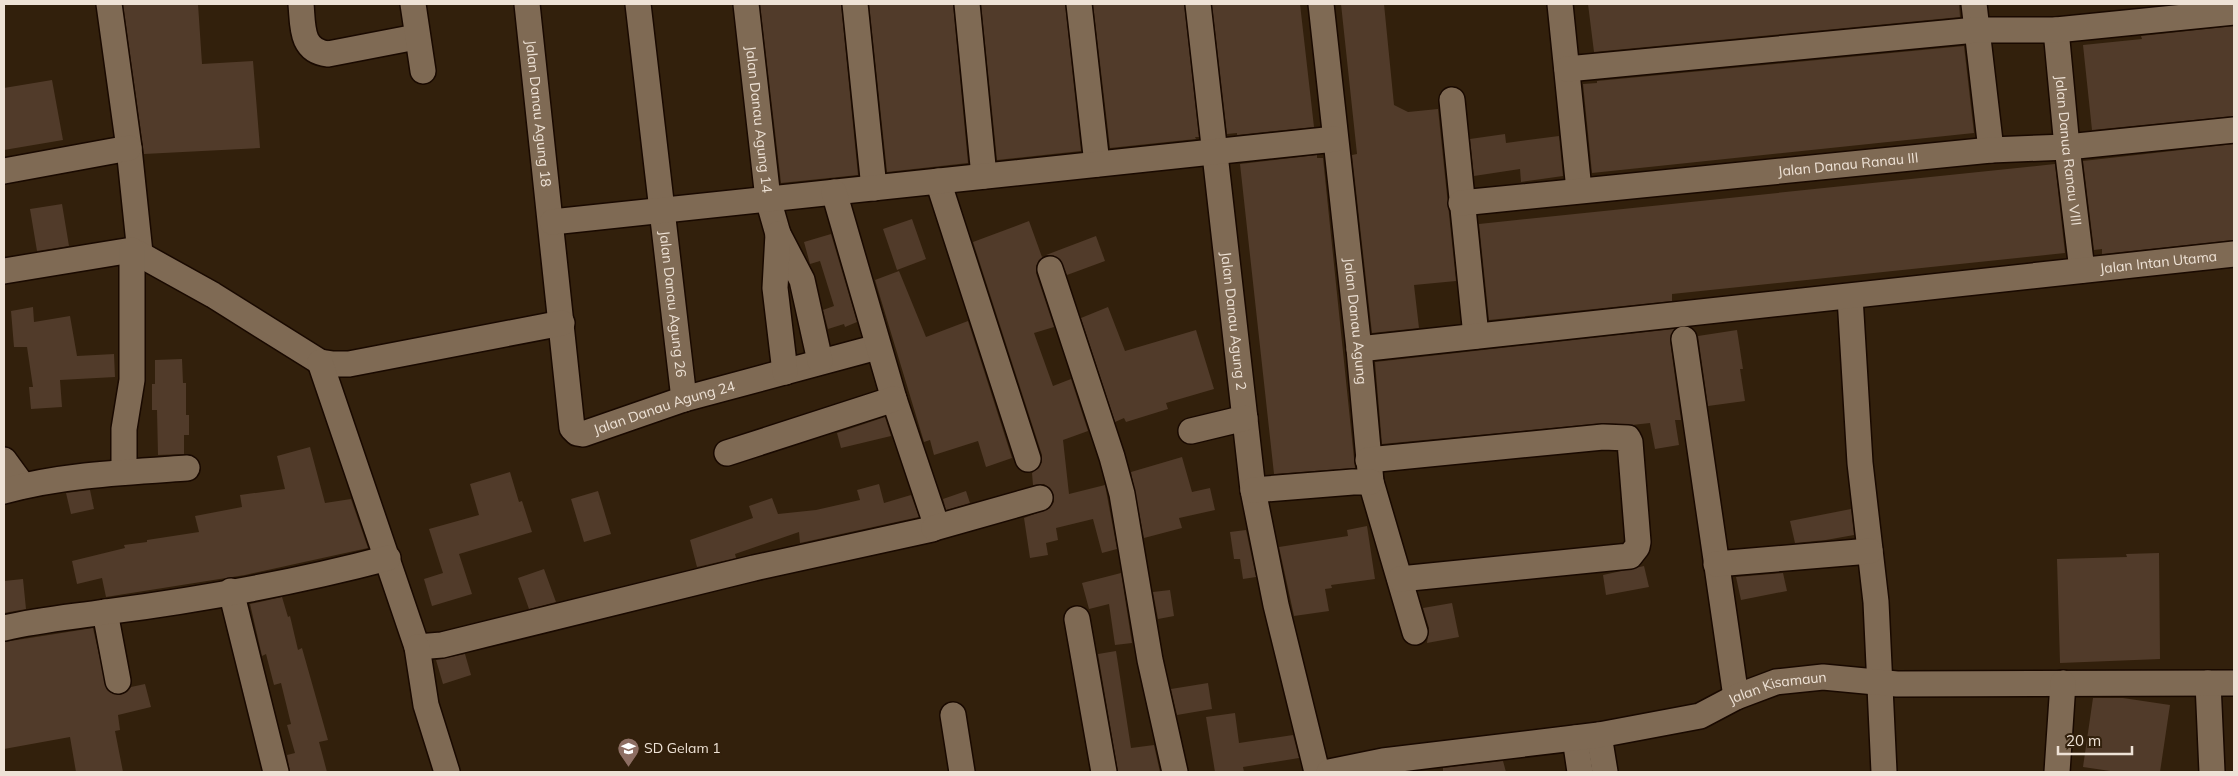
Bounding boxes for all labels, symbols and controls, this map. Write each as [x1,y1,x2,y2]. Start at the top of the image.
street label: Jalan Danau Agung 18 [522,39,555,188]
street label: Jalan Danau Agung 14 [742,45,776,194]
street label: Jalan Danua Ranau VIII [2051,74,2085,227]
street label: Jalan Danau Ranau III [1777,148,1919,180]
street label: Jalan Danau Agung 26 [655,230,690,378]
street label: Jalan Intan Utama [2099,247,2218,278]
street label: Jalan Danau Agung 2 [1217,251,1251,391]
street label: Jalan Danau Agung [1340,257,1371,385]
street label: Jalan Danau Agung 24 [591,377,738,439]
street label: Jalan Kisamaun [1725,668,1827,709]
scale bar [2058,724,2132,756]
text: 20 m [2066,731,2101,750]
school or university icon: SD Gelam 1 [616,736,640,767]
place label: SD Gelam 1 [644,739,721,757]

